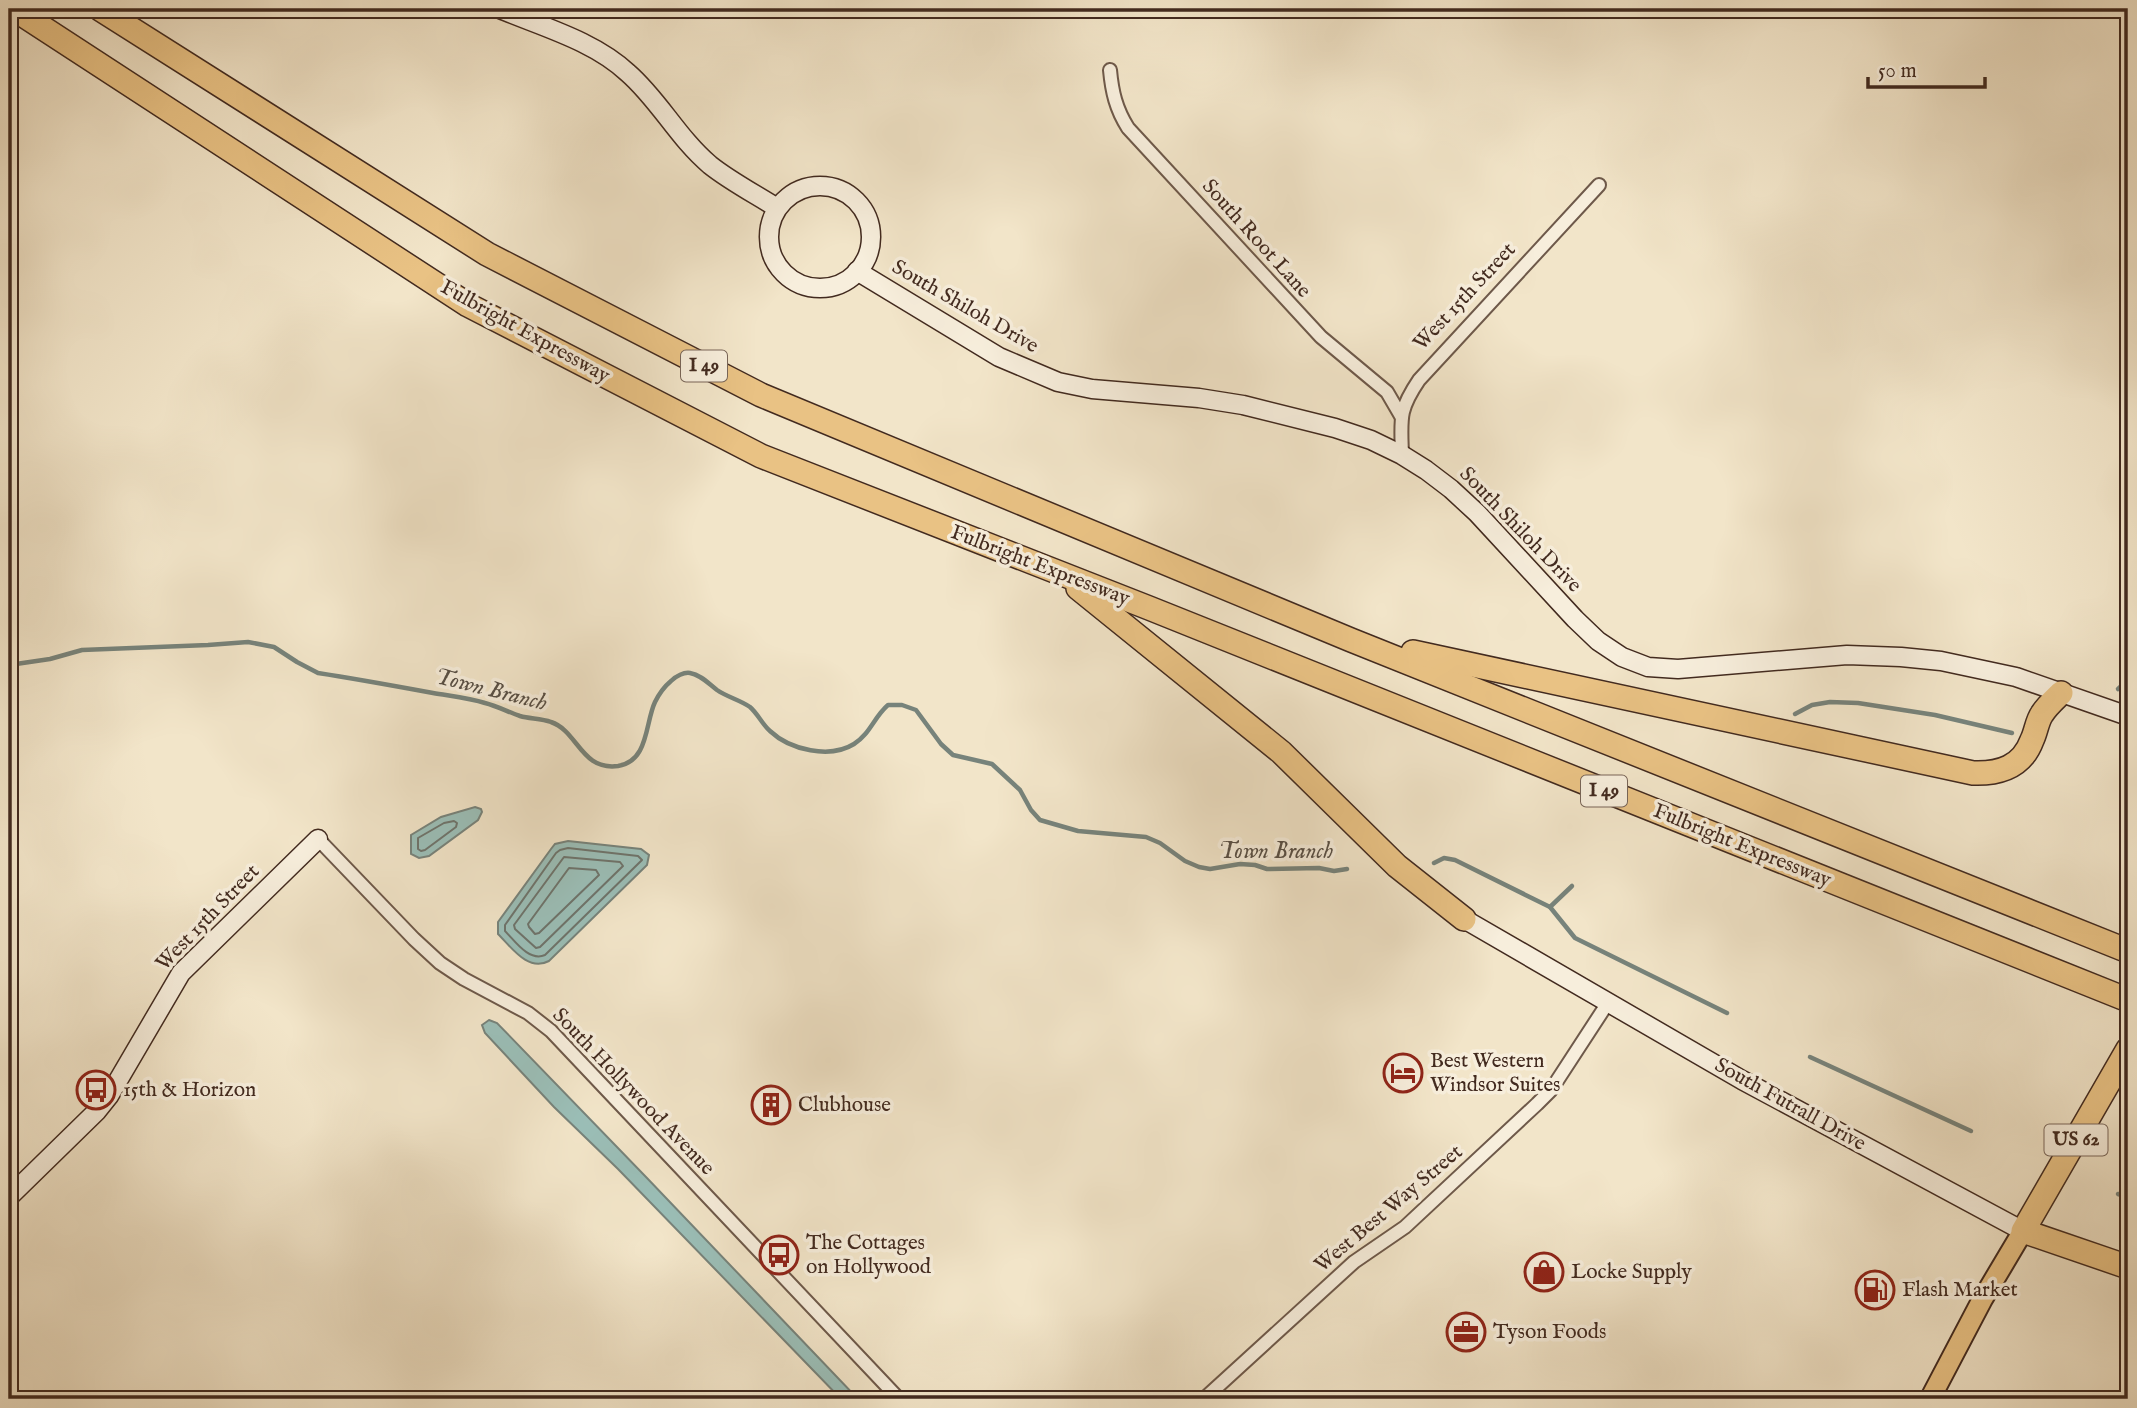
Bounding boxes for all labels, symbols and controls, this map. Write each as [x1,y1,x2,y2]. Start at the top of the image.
scale bar [1868,46,1985,90]
text: 50 m [1878,58,1917,85]
street label: South Root Lane [1195,174,1317,304]
street label: West 15th Street [1408,237,1522,357]
street label: South Shiloh Drive [887,254,1043,360]
street label: Fulbright Expressway [435,274,615,390]
road number: I 49 [681,350,727,382]
street label: South Shiloh Drive [1453,461,1587,599]
street label: Fulbright Expressway [947,519,1134,613]
water label: Town Branch [432,662,550,718]
road number: I 49 [1581,776,1627,806]
street label: Fulbright Expressway [1649,798,1836,894]
water label: Town Branch [1219,837,1333,866]
street label: West 15th Street [150,859,266,977]
street label: South Hollywood Avenue [546,1003,720,1182]
place label: Best Western Windsor Suites [1430,1048,1560,1099]
hotel icon: Best Western Windsor Suites [1382,1052,1424,1094]
street label: South Futrall Drive [1710,1052,1871,1158]
bus stop icon: 15th & Horizon [75,1069,117,1111]
place label: 15th & Horizon [123,1077,256,1104]
building icon: Clubhouse [750,1084,792,1126]
place label: Clubhouse [798,1092,891,1119]
road number: US 62 [2044,1124,2108,1156]
street label: West Best Way Street [1309,1139,1469,1279]
place label: The Cottages on Hollywood [806,1230,932,1281]
bus stop icon: The Cottages on Hollywood [758,1234,800,1276]
shop icon: Locke Supply [1523,1251,1565,1293]
place label: Locke Supply [1571,1259,1693,1286]
fuel station icon: Flash Market [1854,1269,1896,1311]
place label: Flash Market [1902,1277,2018,1304]
office icon: Tyson Foods [1445,1311,1487,1353]
place label: Tyson Foods [1493,1319,1606,1346]

